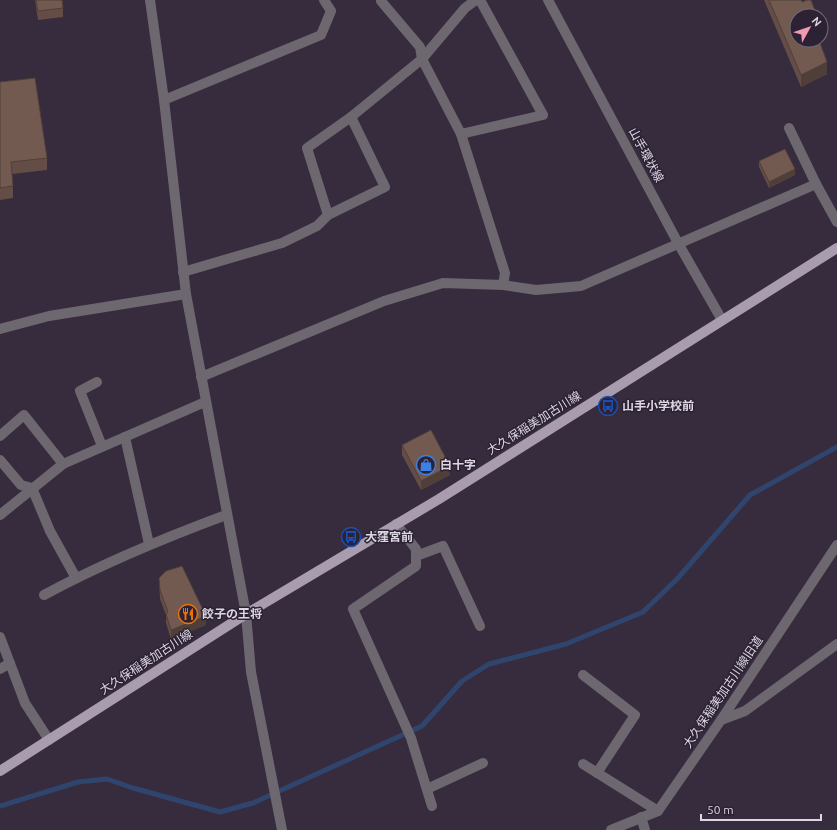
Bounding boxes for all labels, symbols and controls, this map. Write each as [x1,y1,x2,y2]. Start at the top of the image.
north arrow [789,8,829,48]
text: N [809,15,824,29]
street label: 山手環状線 [627,125,666,184]
street label: 大久保稲美加古川線 [484,388,583,457]
bus stop icon: 山手小学校前 [597,395,619,417]
place label: 山手小学校前 [622,399,694,412]
shop icon: 白十字 [415,454,437,476]
place label: 白十字 [440,458,476,471]
bus stop icon: 大窪宮前 [340,526,362,548]
place label: 大窪宮前 [365,530,413,543]
restaurant icon: 餃子の王将 [177,603,199,625]
place label: 餃子の王将 [201,607,262,620]
street label: 大久保稲美加古川線 [97,627,195,696]
street label: 大久保稲美加古川線旧道 [680,633,765,750]
scale bar [701,796,821,822]
text: 50 m [707,803,734,816]

